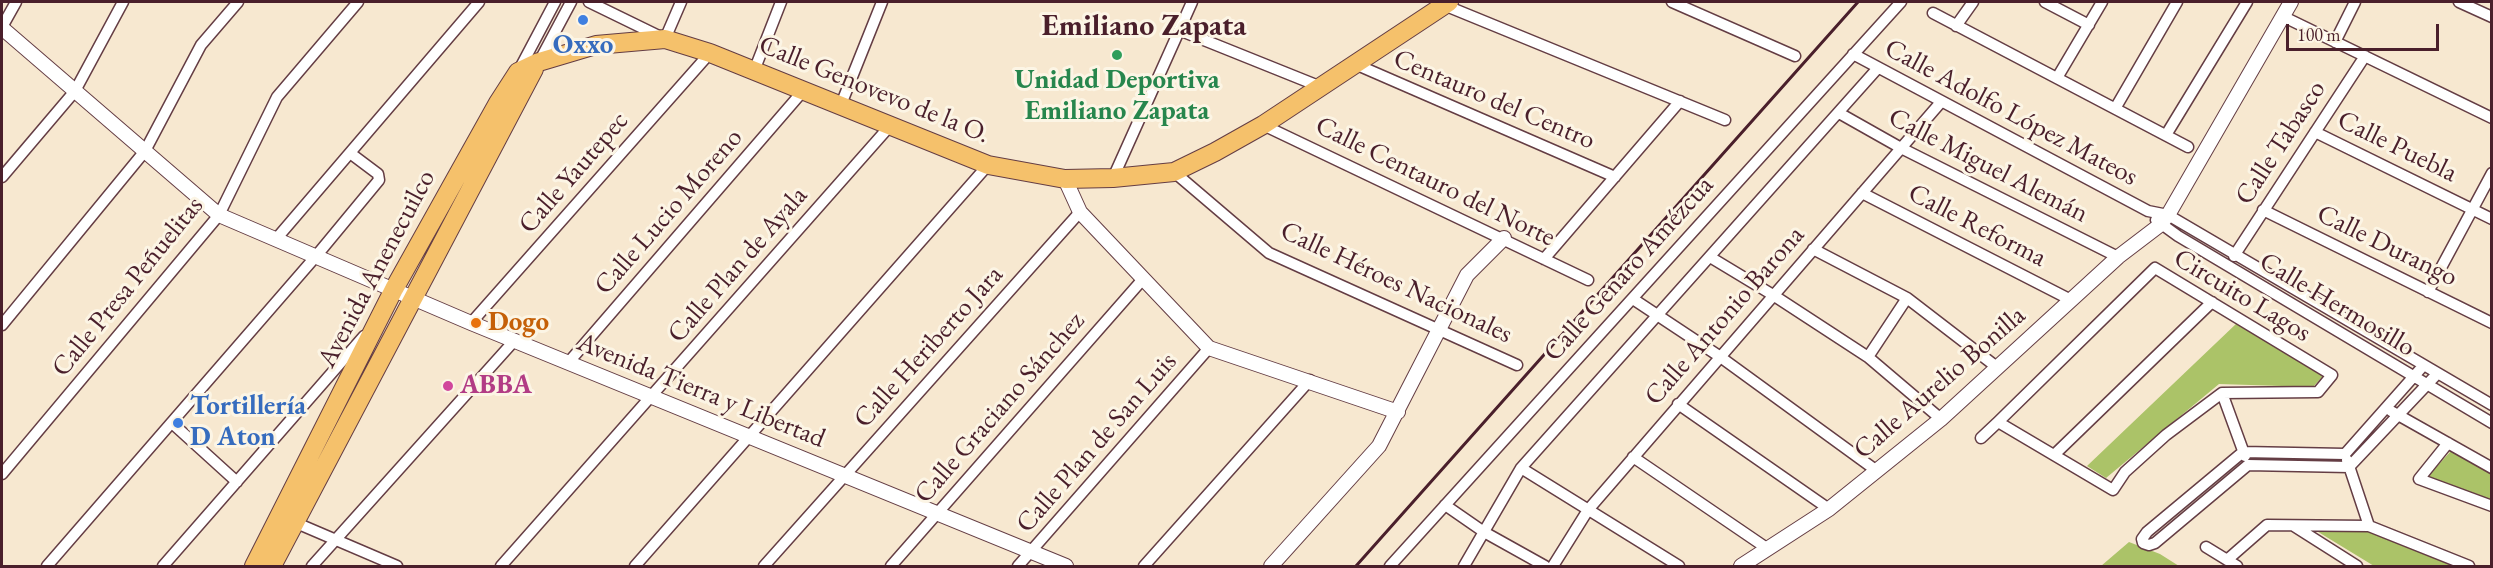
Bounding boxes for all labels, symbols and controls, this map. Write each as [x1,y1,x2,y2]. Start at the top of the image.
district label: Emiliano Zapata [1041,9,1247,45]
scale bar [2289,12,2442,50]
marker: Oxxo [576,13,590,27]
text: 100 m [2297,23,2341,46]
street label: Calle Genovevo de la O. [754,29,994,151]
place label: Oxxo [553,30,613,62]
street label: Calle Adolfo López Mateos [1879,33,2143,193]
street label: Centauro del Centro [1388,43,1600,157]
marker: Unidad Deportiva Emiliano Zapata [1110,48,1124,62]
place label: Unidad Deportiva Emiliano Zapata [1014,65,1220,128]
street label: Calle Tabasco [2229,75,2333,211]
street label: Calle Miguel Alemán [1883,102,2093,230]
street label: Calle Puebla [2332,104,2462,190]
street label: Calle Yautepec [512,105,636,241]
street label: Calle Centauro del Norte [1310,110,1560,254]
street label: Calle Lucio Moreno [588,122,750,302]
street label: Avenida Anenecuilco [311,165,443,373]
street label: Calle Genaro Amézcua [1537,170,1721,368]
street label: Calle Reforma [1903,177,2051,275]
street label: Calle Plan de Ayala [661,180,815,350]
street label: Calle Presa Peñuelitas [45,190,211,384]
street label: Calle Durango [2311,198,2463,294]
street label: Calle Héroes Nacionales [1275,215,1517,351]
street label: Calle Antonio Barona [1638,220,1812,412]
street label: Circuito Lagos [2168,242,2316,350]
street label: Calle Hermosillo [2253,246,2421,364]
street label: Calle Heriberto Jara [848,259,1010,435]
street label: Calle Aurelio Bonilla [1847,300,2033,466]
street label: Calle Graciano Sánchez [908,306,1092,510]
place label: Dogo [488,307,549,339]
marker: Dogo [469,316,483,330]
street label: Avenida Tierra y Libertad [572,326,830,456]
street label: Calle Plan de San Luis [1010,346,1184,540]
place label: ABBA [460,370,532,402]
marker: ABBA [441,379,455,393]
place label: Tortillería D Aton [190,391,306,454]
marker: Tortillería D Aton [171,416,185,430]

